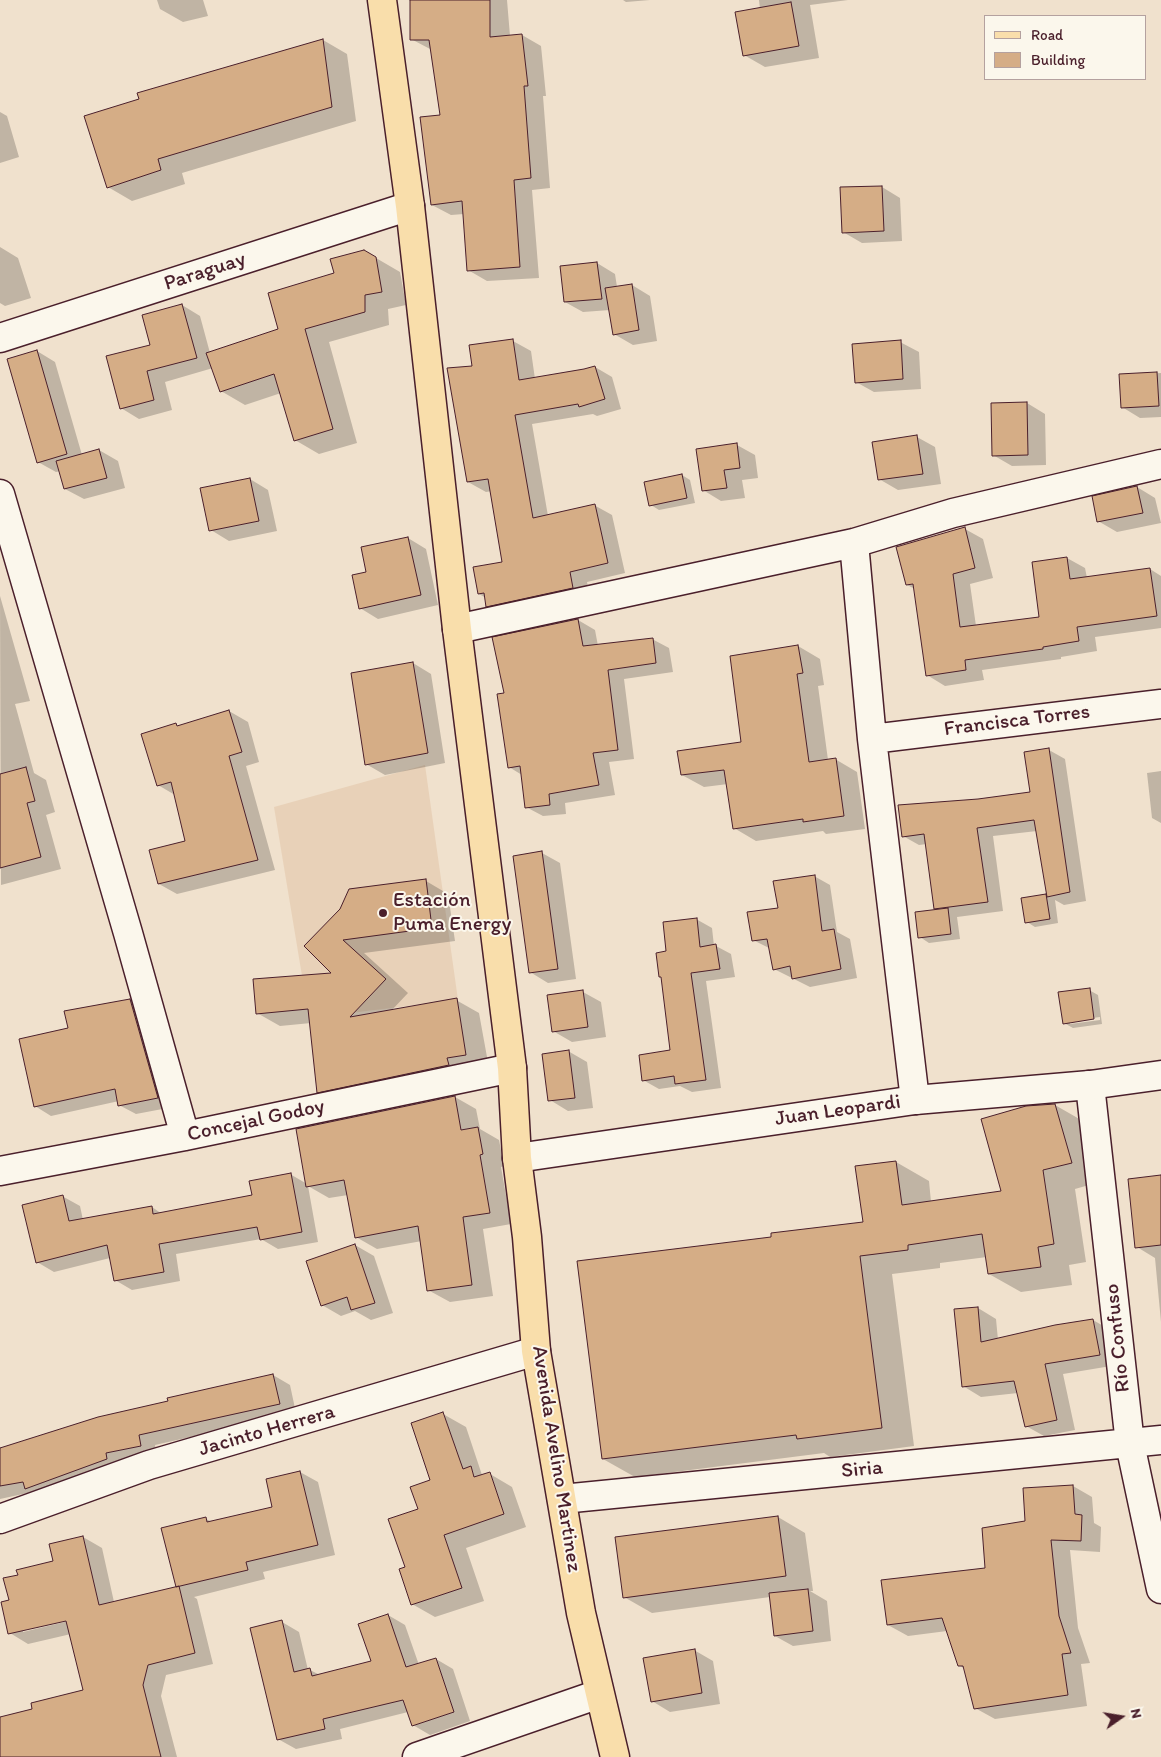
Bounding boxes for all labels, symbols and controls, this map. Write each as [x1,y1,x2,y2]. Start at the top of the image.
legend [984,15,1146,80]
text: Road [1031,26,1063,44]
text: Building [1031,51,1085,69]
street label: Paraguay [161,247,249,297]
street label: Francisca Torres [943,700,1091,742]
place label: Estación Puma Energy [393,888,511,938]
marker: Estación Puma Energy [377,907,389,919]
street label: Juan Leopardi [774,1090,902,1132]
street label: Concejal Godoy [185,1094,327,1148]
street label: Río Confuso [1100,1282,1136,1394]
street label: Avenida Avelino Martinez [526,1344,586,1574]
street label: Jacinto Herrera [196,1400,338,1462]
street label: Siria [840,1456,884,1484]
north arrow [1096,1692,1146,1742]
text: N [1127,1707,1145,1720]

